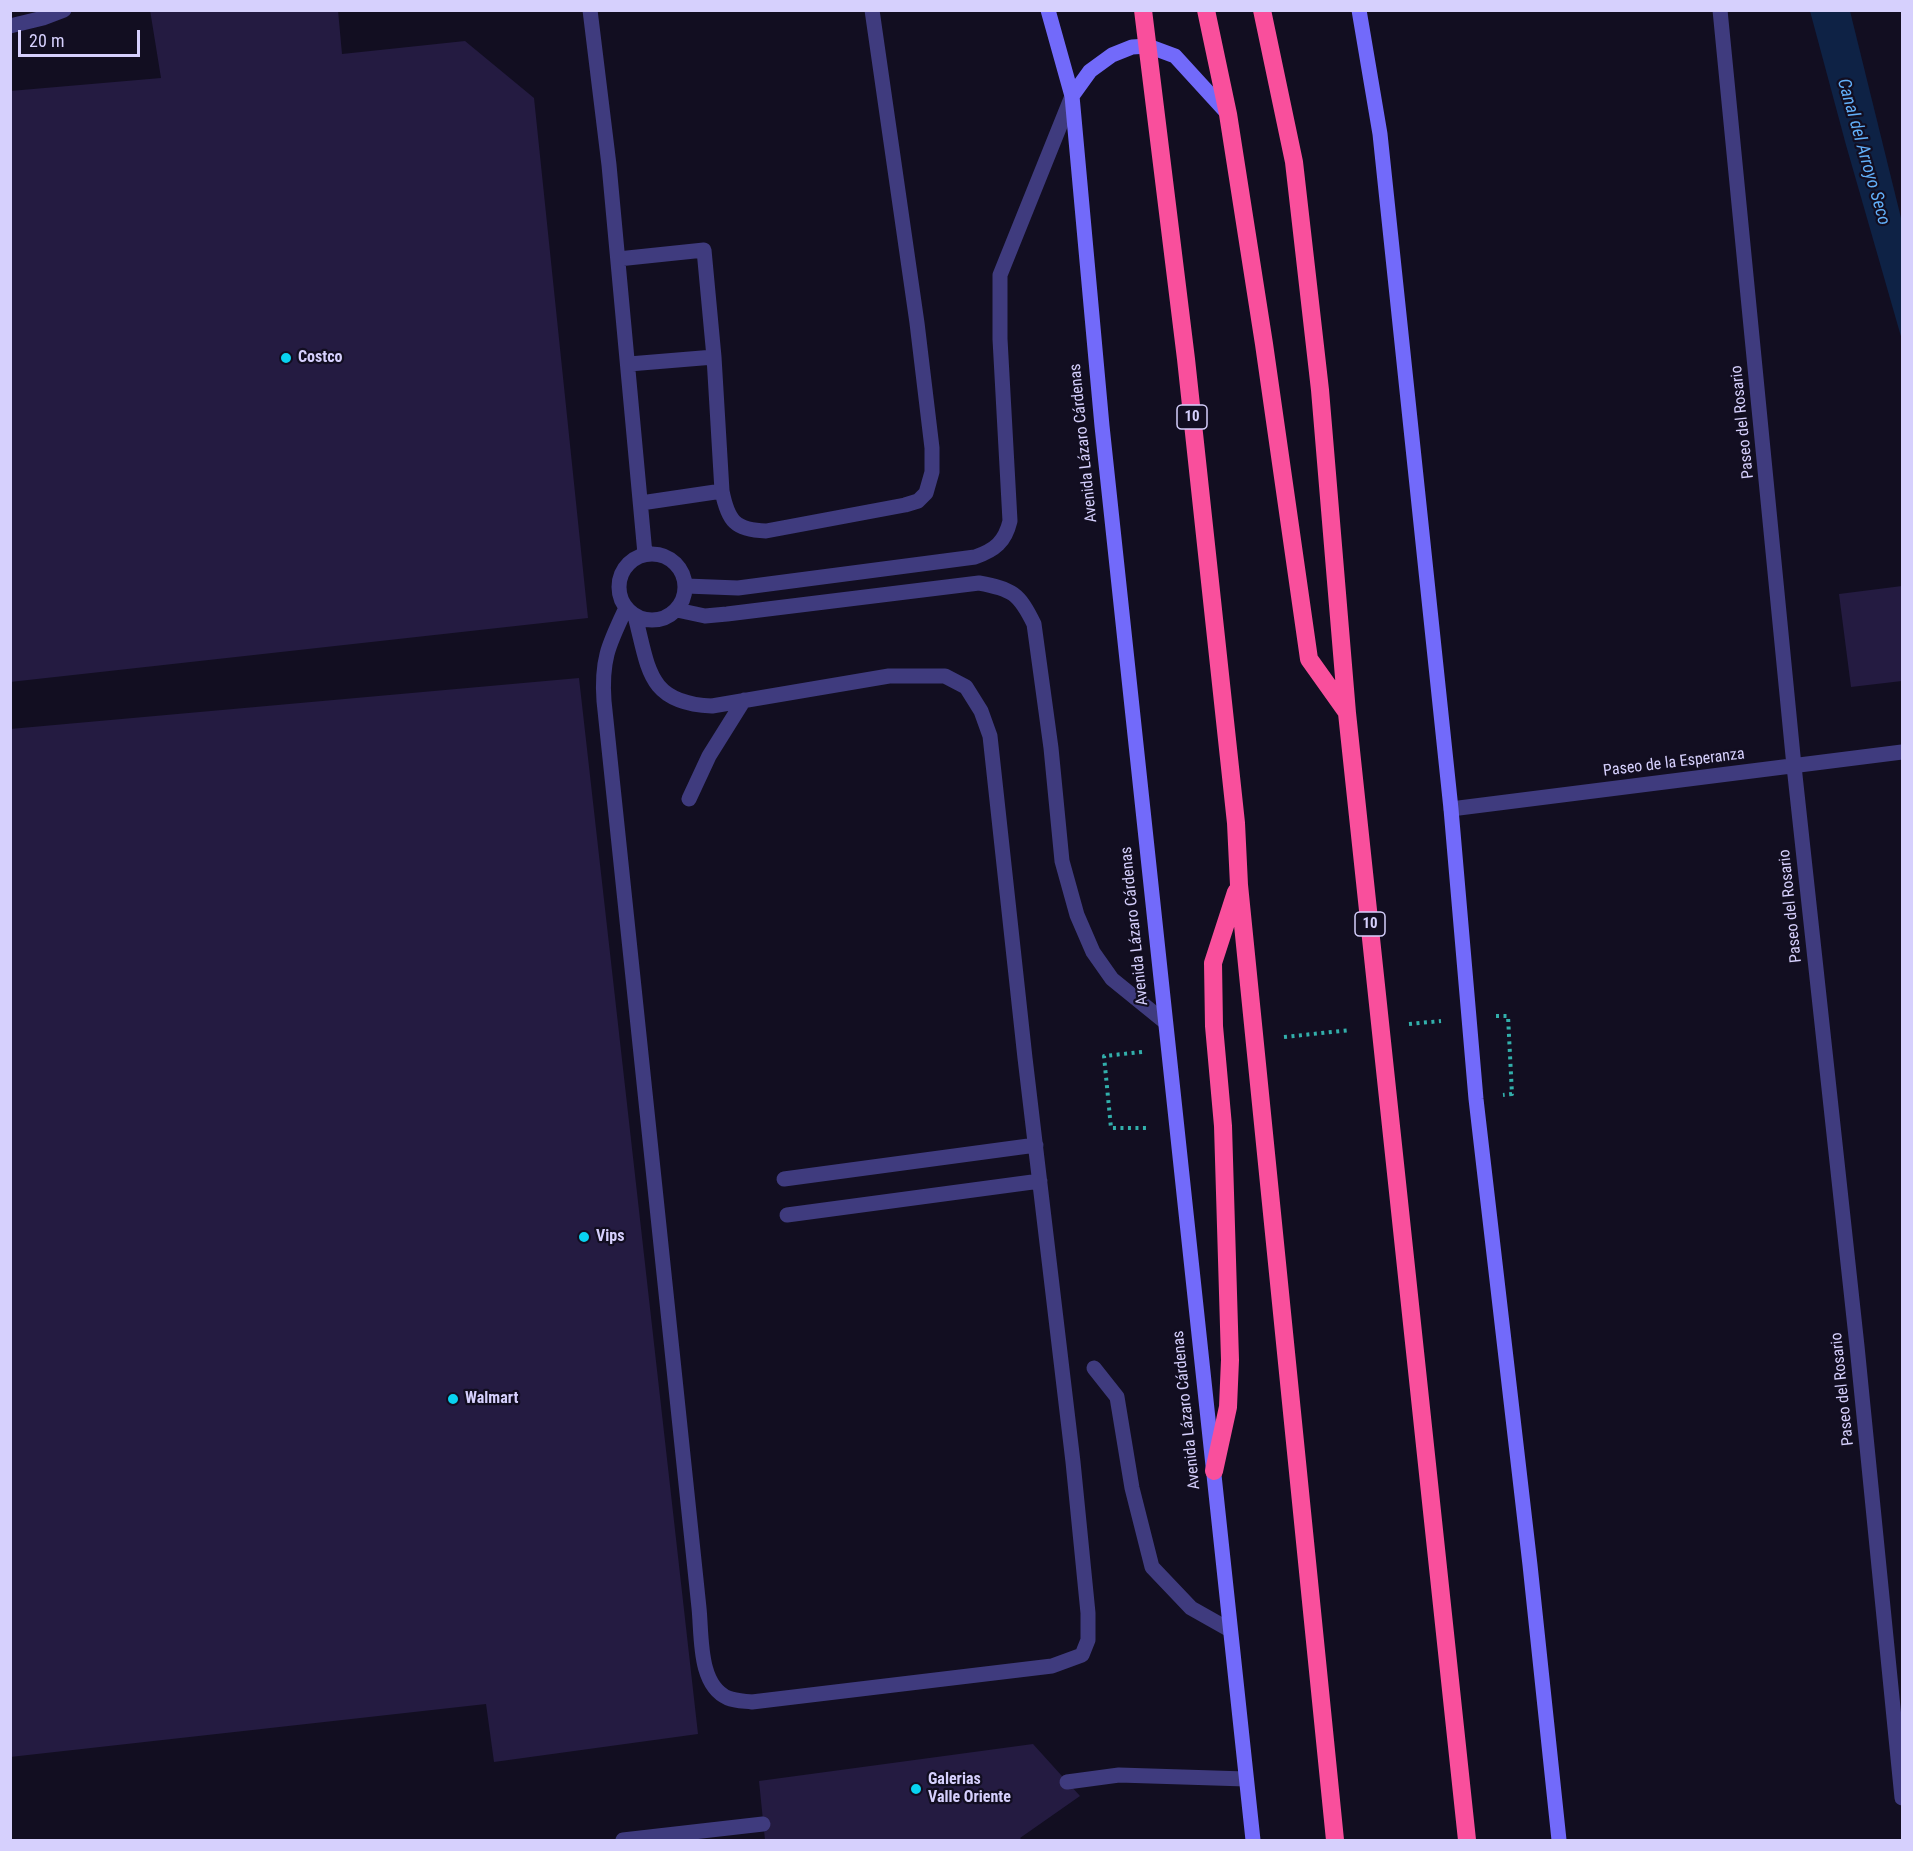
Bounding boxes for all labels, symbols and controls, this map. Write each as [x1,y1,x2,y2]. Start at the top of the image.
scale bar [21,18,142,56]
text: 20 m [29,30,64,51]
water label: Canal del Arroyo Seco [1832,76,1894,228]
place label: Costco [298,348,343,368]
marker: Costco [279,351,293,365]
street label: Avenida Lázaro Cárdenas [1066,363,1102,523]
street label: Paseo del Rosario [1728,364,1758,480]
road number: 10 [1177,405,1207,429]
street label: Paseo de la Esperanza [1602,745,1746,781]
street label: Avenida Lázaro Cárdenas [1117,846,1153,1006]
street label: Paseo del Rosario [1776,848,1806,964]
road number: 10 [1355,912,1385,936]
place label: Vips [596,1227,624,1247]
marker: Vips [577,1230,591,1244]
street label: Avenida Lázaro Cárdenas [1169,1330,1205,1490]
street label: Paseo del Rosario [1828,1331,1858,1447]
place label: Walmart [465,1389,518,1409]
marker: Walmart [446,1392,460,1406]
place label: Galerias Valle Oriente [928,1770,1011,1808]
marker: Galerias Valle Oriente [909,1782,923,1796]

